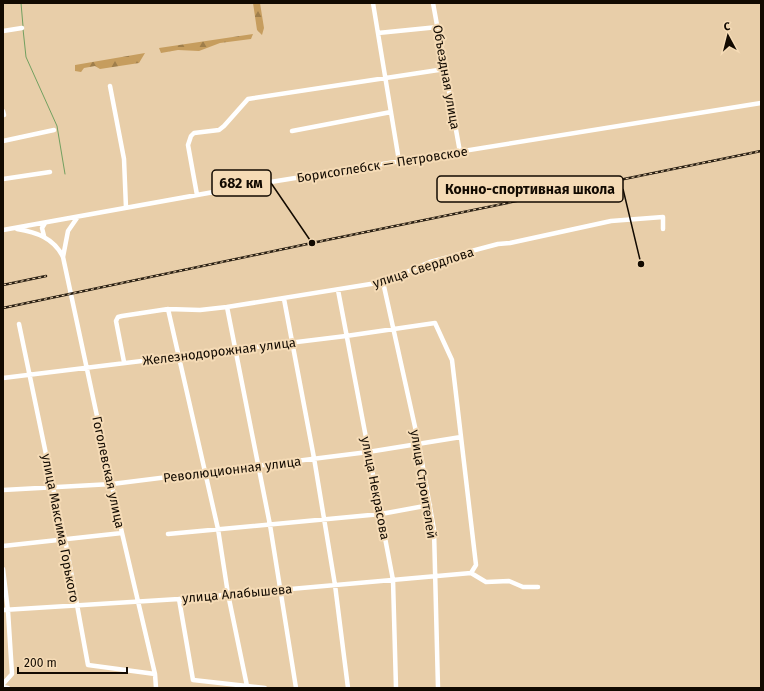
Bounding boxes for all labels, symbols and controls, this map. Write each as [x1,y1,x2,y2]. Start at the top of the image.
north arrow [708,16,748,56]
text: С [723,20,731,33]
street label: Объездная улица [430,24,463,131]
street label: Борисоглебск — Петровское [296,144,469,185]
callout: 682 км [212,170,271,196]
text: 682 км [219,175,263,192]
callout: Конно-спортивная школа [437,176,623,202]
text: Конно-спортивная школа [445,181,615,198]
street label: улица Свердлова [371,244,476,291]
street label: Железнодорожная улица [142,335,297,368]
street label: Гоголевская улица [89,415,128,529]
street label: улица Строителей [407,429,440,540]
street label: улица Некрасова [358,435,393,541]
street label: улица Максима Горького [39,452,82,604]
street label: Революционная улица [162,454,302,485]
street label: улица Алабышева [181,581,293,606]
scale bar [18,649,127,675]
text: 200 m [24,656,57,670]

